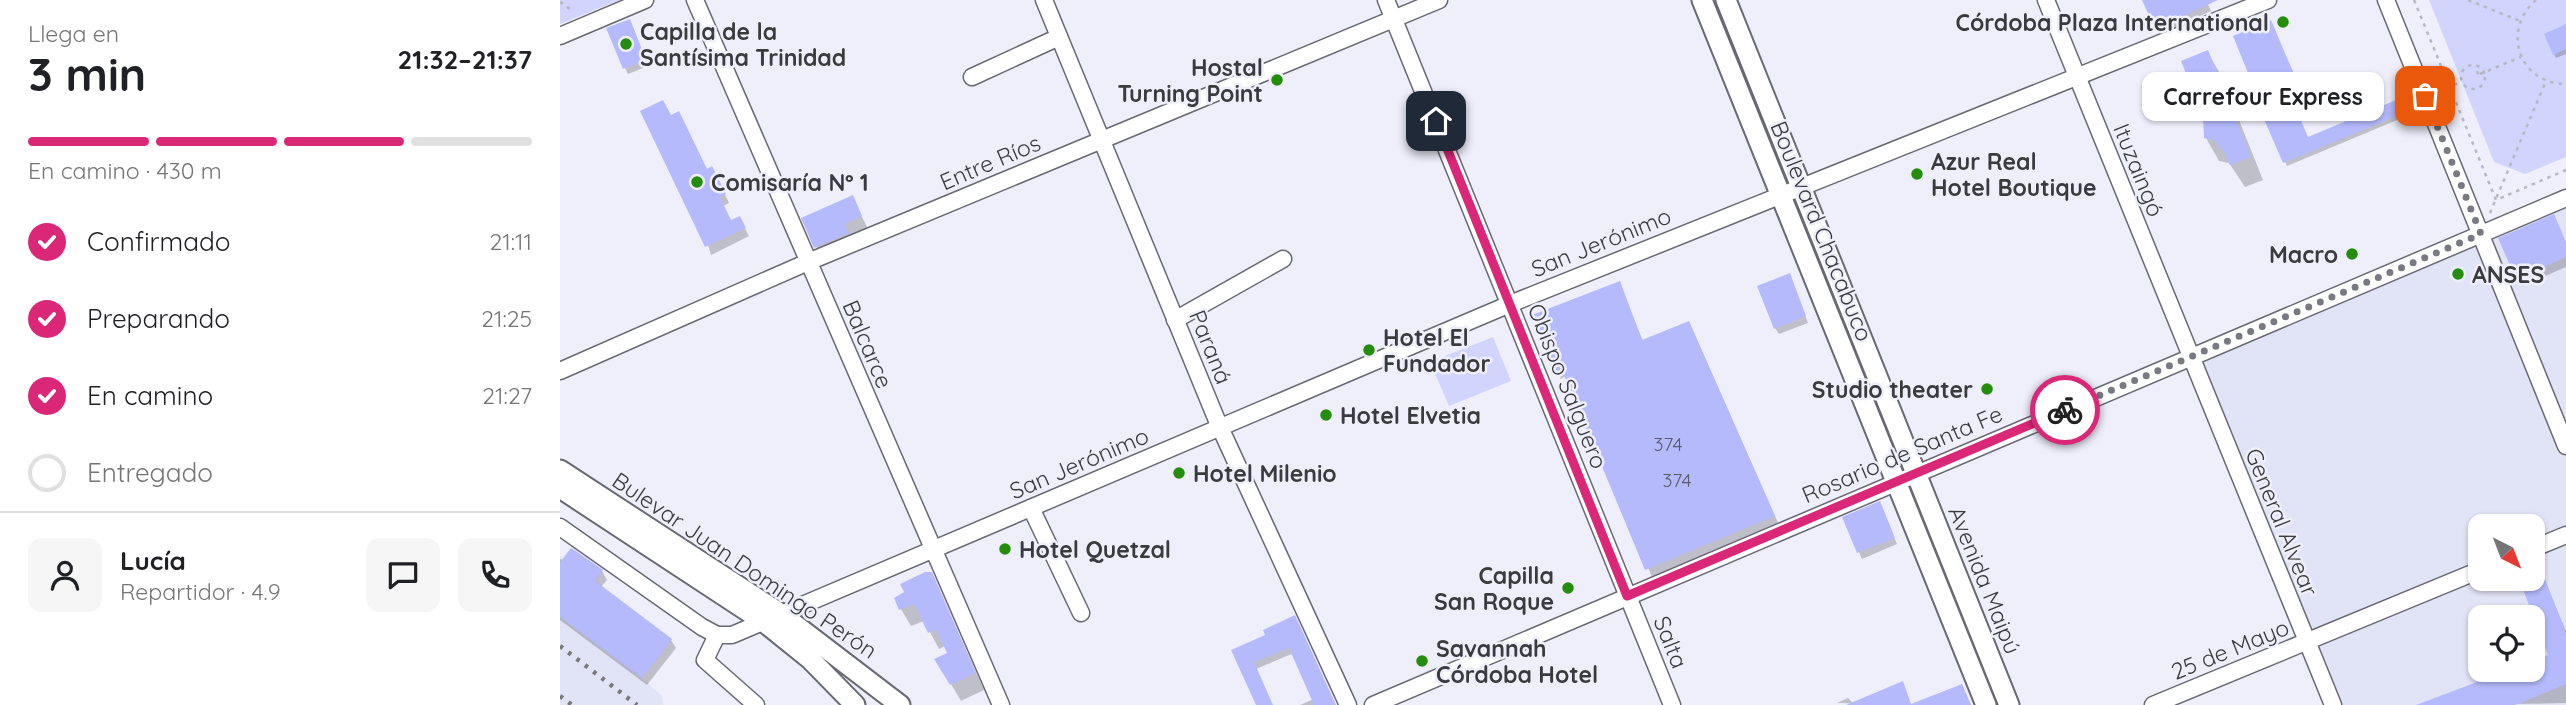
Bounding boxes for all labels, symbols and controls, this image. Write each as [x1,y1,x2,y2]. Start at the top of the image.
place label: Córdoba Plaza International [1956,8,2269,37]
marker: Córdoba Plaza International [2275,14,2291,30]
place label: Capilla de la Santísima Trinidad [640,17,846,72]
text: Llega en [28,19,119,48]
marker: Capilla de la Santísima Trinidad [618,36,634,52]
text: 21:32–21:37 [398,43,532,76]
text: 3 min [28,45,146,103]
place label: Hostal Turning Point [1117,53,1263,108]
pin [2395,66,2455,126]
marker: Hostal Turning Point [1269,72,1285,88]
callout: Carrefour Express [2142,72,2383,120]
icon: bag [2406,77,2444,115]
text: Carrefour Express [2163,82,2363,111]
pin [1406,91,1466,151]
icon: home [1417,102,1455,140]
street label: Boulevard Chacabuco [1765,117,1879,345]
street label: Ituzaingó [2107,119,2171,221]
street label: Entre Ríos [935,128,1045,196]
place label: Azur Real Hotel Boutique [1931,147,2097,202]
text: En camino · 430 m [28,156,222,185]
marker: Azur Real Hotel Boutique [1909,166,1925,182]
place label: Comisaría Nº 1 [711,168,869,197]
marker: Comisaría Nº 1 [689,174,705,190]
street label: San Jerónimo [1527,201,1675,283]
icon: check [28,223,66,261]
text: Confirmado [87,225,231,258]
text: 21:11 [489,227,532,256]
place label: Macro [2269,240,2338,269]
marker: Macro [2344,246,2360,262]
place label: ANSES [2472,260,2544,289]
marker: ANSES [2450,266,2466,282]
street label: Balcarce [836,295,900,393]
street label: Obispo Salguero [1522,299,1614,473]
icon: check [28,300,66,338]
text: Preparando [87,302,230,335]
text: 21:25 [481,304,532,333]
street label: Paraná [1183,306,1239,388]
place label: Hotel El Fundador [1383,323,1490,378]
marker: Hotel El Fundador [1361,342,1377,358]
place label: Studio theater [1812,375,1973,404]
courier [2030,375,2100,445]
icon: check [28,377,66,415]
text: En camino [87,379,213,412]
text: 21:27 [482,381,532,410]
marker: Studio theater [1979,381,1995,397]
icon: bike [2046,391,2084,429]
street label: Rosario de Santa Fe [1797,399,2007,509]
place label: Hotel Elvetia [1340,401,1481,430]
marker: Hotel Elvetia [1318,407,1334,423]
street label: San Jerónimo [1005,421,1153,505]
house number: 374 [1654,432,1682,456]
street label: General Alvear [2239,444,2325,600]
text: Entregado [87,456,213,489]
place label: Hotel Milenio [1193,459,1337,488]
street label: Bulevar Juan Domingo Perón [607,465,883,665]
marker: Hotel Milenio [1171,465,1187,481]
house number: 374 [1663,468,1691,492]
street label: Avenida Maipú [1942,502,2028,658]
north arrow [2468,514,2544,592]
map controls [2468,514,2545,682]
place label: Hotel Quetzal [1019,535,1171,564]
button: person [28,538,102,612]
button: chat [366,538,440,612]
button: phone [458,538,532,612]
marker: Hotel Quetzal [997,541,1013,557]
text: Lucía [120,544,186,577]
place label: Capilla San Roque [1434,561,1554,616]
text: Repartidor · 4.9 [120,577,281,606]
marker: Capilla San Roque [1560,580,1576,596]
button: locate [2468,605,2545,682]
street label: Salta [1647,612,1695,672]
street label: 25 de Mayo [2167,612,2293,686]
place label: Savannah Córdoba Hotel [1436,634,1598,689]
marker: Savannah Córdoba Hotel [1414,653,1430,669]

